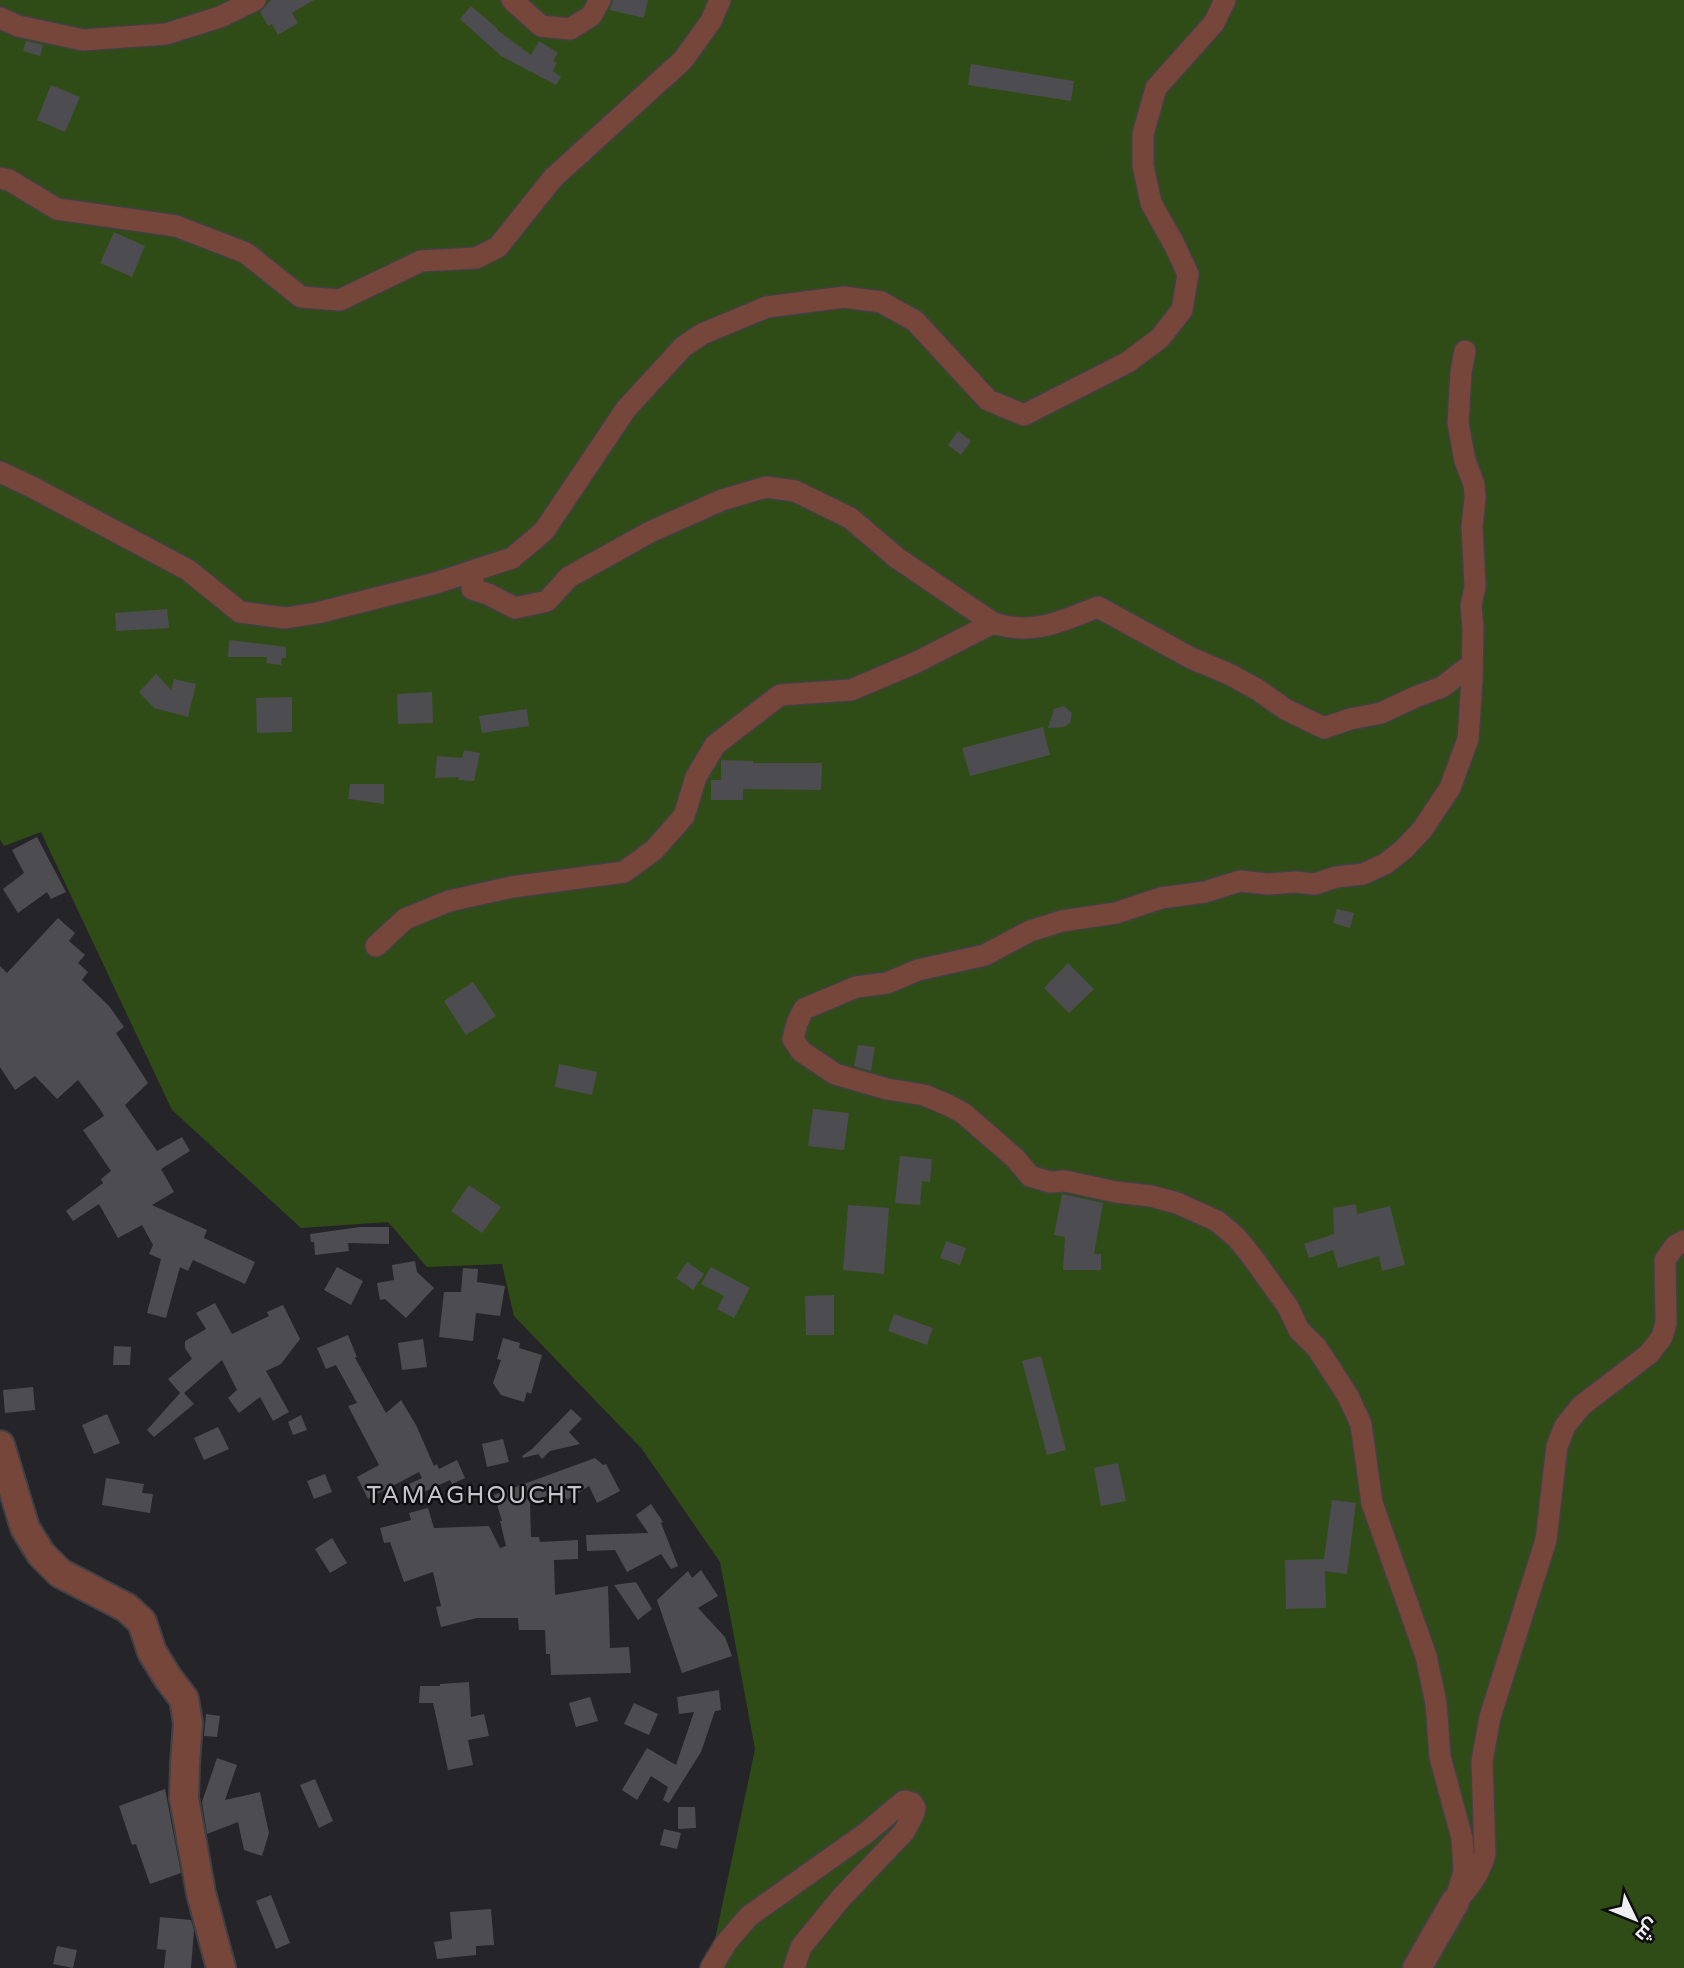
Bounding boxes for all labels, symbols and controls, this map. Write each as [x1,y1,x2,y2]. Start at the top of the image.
district label: TAMAGHOUCHT [366,1481,584,1510]
north arrow [1600,1884,1670,1954]
text: ش [1630,1913,1663,1946]

